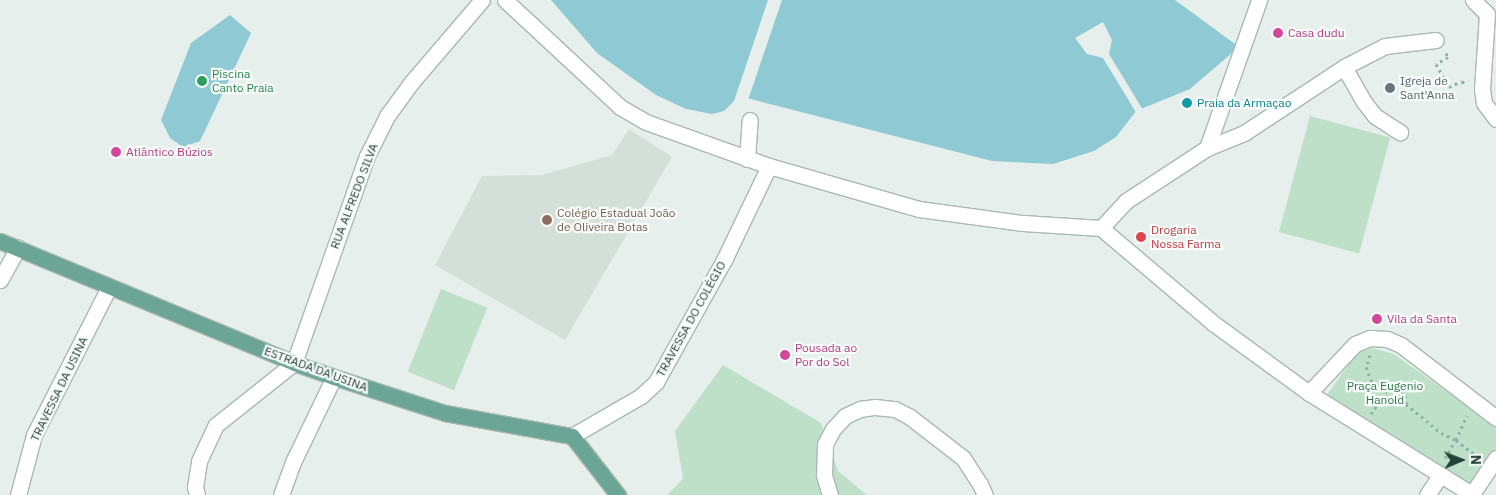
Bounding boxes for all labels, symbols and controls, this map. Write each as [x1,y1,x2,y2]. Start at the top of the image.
place label: Casa dudu [1288,26,1344,40]
marker: Casa dudu [1272,27,1284,39]
place label: Piscina Canto Praia [212,67,274,95]
place label: Igreja de Sant'Anna [1400,74,1454,102]
marker: Piscina Canto Praia [196,75,208,87]
marker: Igreja de Sant'Anna [1384,82,1396,94]
place label: Praia da Armaçao [1197,96,1291,110]
marker: Praia da Armaçao [1181,97,1193,109]
street label: RUA ALFREDO SILVA [327,141,381,251]
place label: Atlântico Búzios [126,145,213,159]
marker: Atlântico Búzios [110,146,122,158]
place label: Colégio Estadual João de Oliveira Botas [557,206,676,234]
marker: Colégio Estadual João de Oliveira Botas [541,214,553,226]
place label: Drogaria Nossa Farma [1151,223,1221,251]
marker: Drogaria Nossa Farma [1135,231,1147,243]
street label: TRAVESSA DO COLÉGIO [653,259,729,379]
place label: Vila da Santa [1387,312,1457,326]
marker: Vila da Santa [1371,313,1383,325]
street label: TRAVESSA DA USINA [27,334,91,444]
place label: Pousada ao Por do Sol [795,341,857,369]
street label: ESTRADA DA USINA [262,344,370,394]
marker: Pousada ao Por do Sol [779,349,791,361]
park label: Praça Eugenio Hanold [1347,379,1423,407]
north arrow [1436,435,1486,485]
text: N [1467,455,1485,465]

